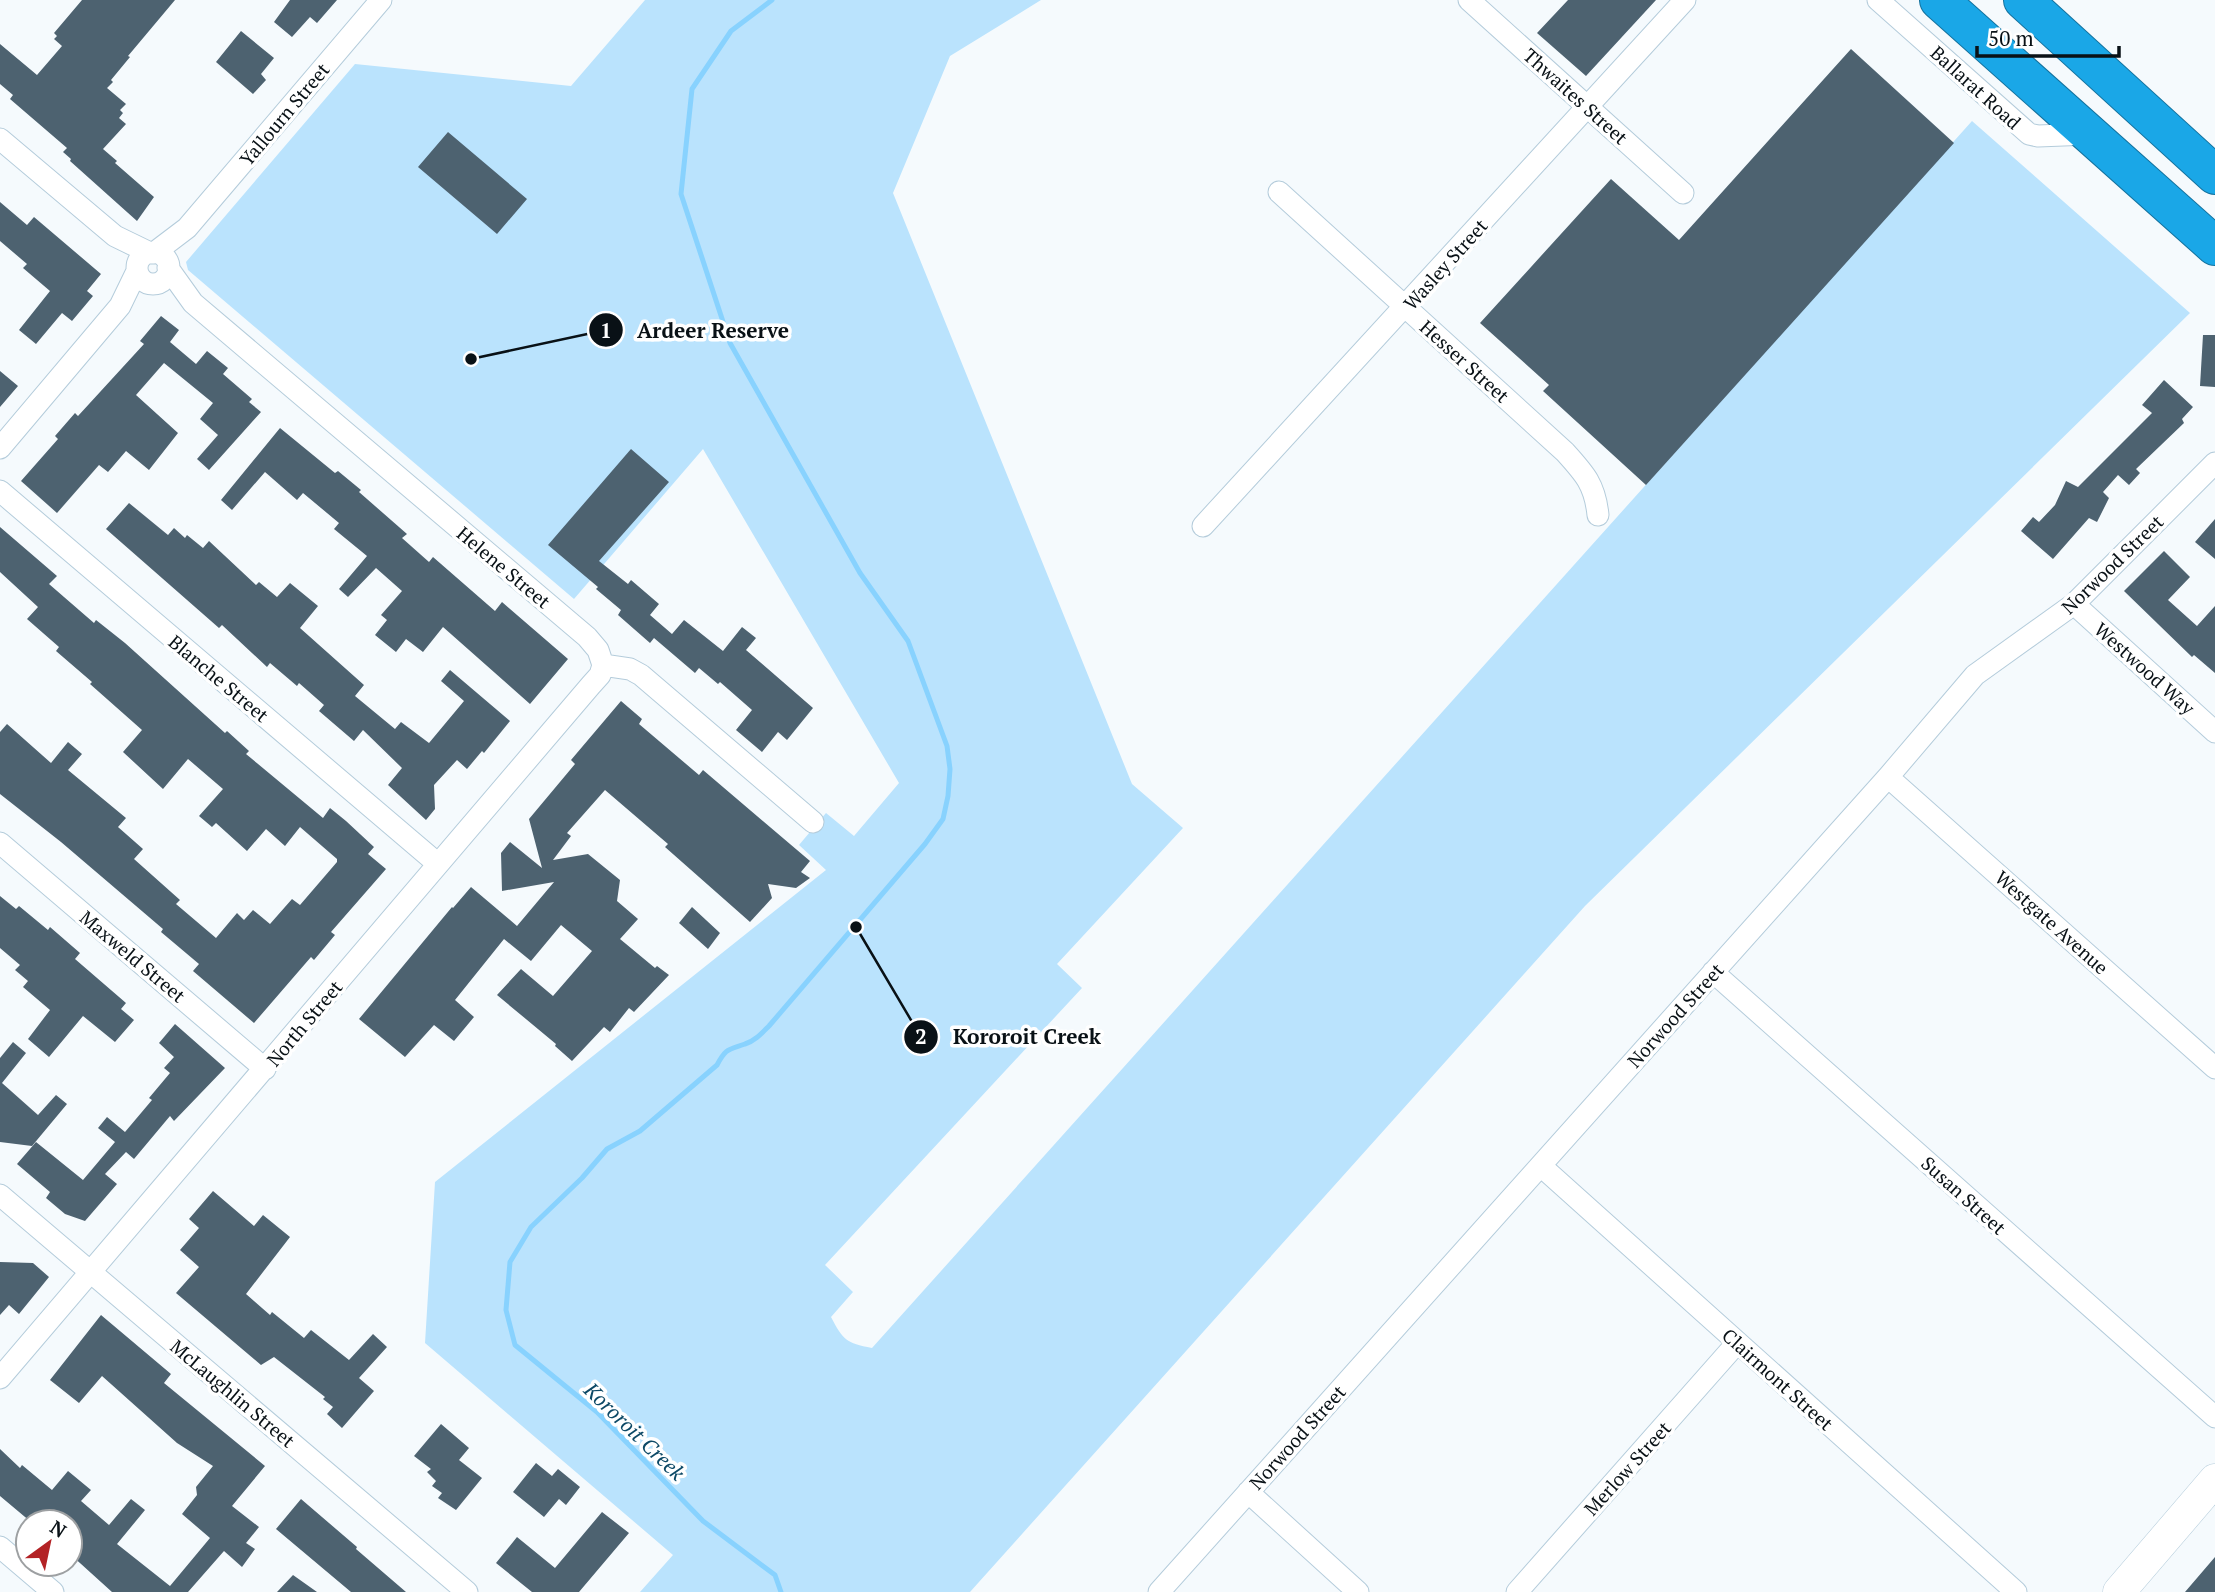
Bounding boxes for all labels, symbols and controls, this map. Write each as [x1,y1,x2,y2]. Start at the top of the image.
scale bar [1977,14,2119,58]
text: 50 m [1988,24,2034,52]
street label: Ballarat Road [1926,40,2027,134]
street label: Thwaites Street [1519,42,1633,150]
street label: Yallourn Street [234,57,334,171]
street label: Wasley Street [1398,213,1492,315]
callout: Ardeer Reserve [588,309,803,351]
street label: Hesser Street [1415,314,1515,408]
text: 1 [600,316,612,344]
text: Ardeer Reserve [637,316,789,344]
street label: Norwood Street [2056,509,2168,619]
street label: Helene Street [452,521,556,613]
street label: Westwood Way [2090,616,2201,720]
street label: Blanche Street [164,629,274,727]
street label: Westgate Avenue [1990,865,2114,979]
street label: Maxweld Street [75,904,191,1008]
street label: Norwood Street [1621,957,1729,1073]
street label: North Street [261,975,347,1071]
callout: Kororoit Creek [904,1016,1115,1058]
text: 2 [915,1022,927,1050]
text: Kororoit Creek [953,1022,1102,1050]
street label: Susan Street [1916,1150,2012,1240]
street label: Clairmont Street [1717,1322,1839,1436]
street label: McLaughlin Street [165,1333,301,1453]
water label: Kororoit Creek [578,1375,692,1487]
street label: Norwood Street [1243,1379,1351,1495]
street label: Merlow Street [1578,1416,1676,1520]
north arrow [14,1508,84,1578]
text: N [46,1514,72,1543]

